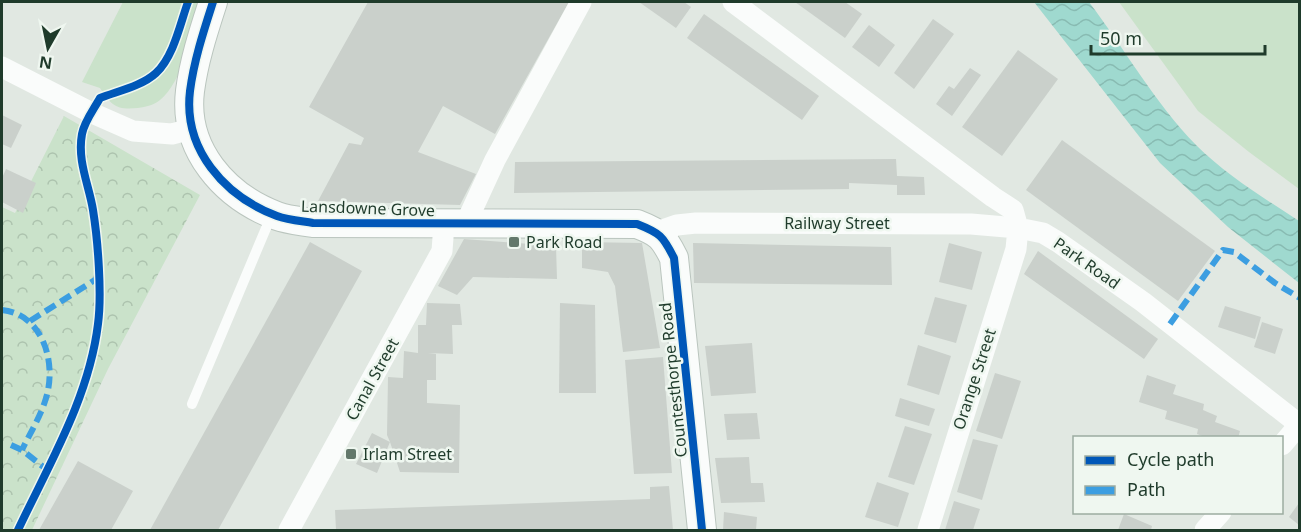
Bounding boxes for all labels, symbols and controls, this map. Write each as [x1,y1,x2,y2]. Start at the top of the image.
north arrow [18,18,78,78]
scale bar [1091,18,1265,56]
text: 50 m [1100,26,1142,50]
text: N [38,51,54,75]
street label: Lansdowne Grove [301,195,435,221]
street label: Railway Street [784,212,890,234]
place label: Park Road [526,231,602,253]
street label: Park Road [1049,232,1125,294]
marker: Park Road [507,235,521,249]
street label: Countesthorpe Road [654,302,692,458]
street label: Orange Street [947,325,1001,433]
street label: Canal Street [340,334,404,424]
legend [1073,436,1283,514]
place label: Irlam Street [363,443,452,465]
marker: Irlam Street [344,447,358,461]
text: Cycle path [1127,447,1214,471]
text: Path [1127,477,1166,501]

